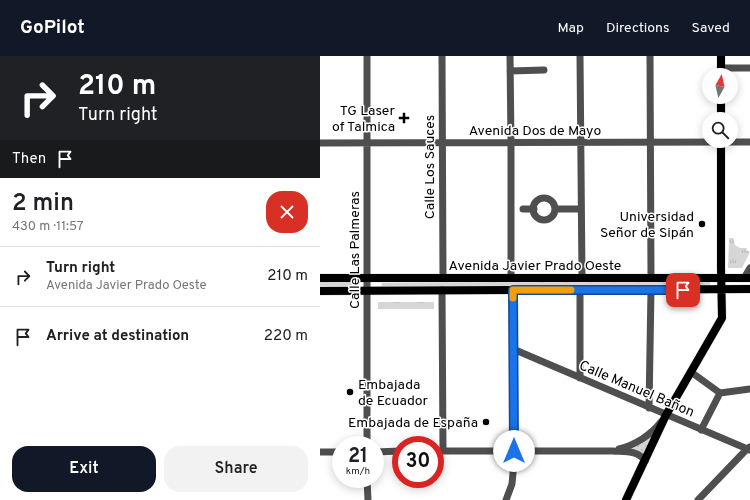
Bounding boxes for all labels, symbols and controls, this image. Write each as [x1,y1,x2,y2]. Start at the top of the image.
text: GoPilot [20,16,85,40]
text: Map [558,20,584,37]
text: Directions [606,20,670,37]
text: Saved [692,20,730,37]
north arrow [702,68,738,104]
map controls [702,68,738,148]
text: 210 m [78,69,156,105]
icon: right [12,72,64,124]
place label: TG Laser of Talmica [332,103,396,136]
text: Turn right [78,104,158,127]
marker: TG Laser of Talmica [398,112,410,124]
button: search [702,112,738,148]
street label: Calle Los Sauces [422,115,439,219]
street label: Avenida Dos de Mayo [469,123,601,140]
icon: arrive [54,148,76,170]
text: Then [12,150,46,169]
text: 2 min [12,189,74,219]
button: close [266,191,308,233]
street label: Calle Las Palmeras [347,191,364,309]
place label: Universidad Señor de Sipán [600,209,694,242]
text: 430 m · 11:57 [12,219,84,235]
marker: Universidad Señor de Sipán [697,219,707,229]
street label: Avenida Javier Prado Oeste [449,258,621,275]
text: Turn right [46,259,115,278]
icon: right [12,266,34,288]
text: 210 m [267,267,308,286]
pin [666,273,700,307]
text: Avenida Javier Prado Oeste [46,278,206,294]
icon: arrive [672,279,694,301]
icon: arrive [12,326,34,348]
text: Arrive at destination [46,327,189,346]
text: 220 m [264,327,308,346]
street label: Calle Manuel Bañon [576,357,697,421]
place label: Embajada de Ecuador [358,377,429,410]
marker: Embajada de Ecuador [345,387,355,397]
place label: Embajada de España [348,415,478,432]
marker: Embajada de España [481,417,491,427]
position arrow [493,430,535,472]
speed limit sign: 30 [392,436,444,488]
text: 21 [348,444,368,470]
button: Exit [12,446,156,492]
button: Share [164,446,308,492]
text: km/h [346,465,370,478]

